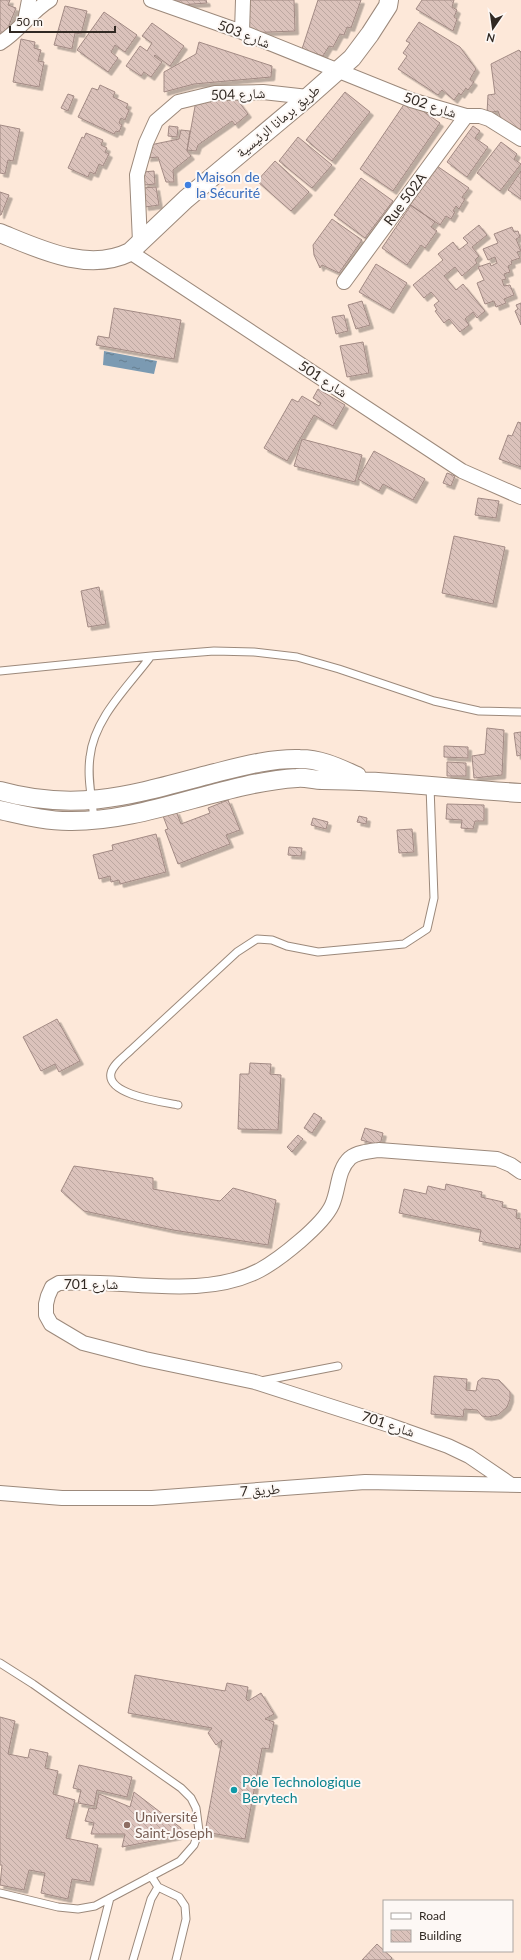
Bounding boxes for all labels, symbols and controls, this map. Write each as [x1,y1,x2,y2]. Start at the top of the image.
scale bar [10,8,115,34]
north arrow [473,8,513,48]
text: 50 m [16,14,43,29]
street label: شارع 503 [215,16,273,53]
text: N [485,31,496,46]
street label: طريق برمانا الرئيسية [232,81,324,162]
street label: شارع 504 [210,84,266,105]
street label: شارع 502 [401,88,459,123]
place label: Maison de la Sécurité [196,168,260,201]
street label: Rue 502A [380,169,430,228]
marker: Maison de la Sécurité [183,180,193,190]
street label: شارع 501 [295,357,351,402]
street label: شارع 701 [64,1275,118,1294]
street label: شارع 701 [359,1407,417,1442]
street label: طريق 7 [239,1480,281,1501]
place label: Pôle Technologique Berytech [242,1773,361,1806]
marker: Pôle Technologique Berytech [229,1785,239,1795]
place label: Université Saint-Joseph [135,1808,213,1841]
marker: Université Saint-Joseph [122,1820,132,1830]
legend [383,1900,513,1952]
text: Road [419,1908,446,1923]
text: Building [419,1928,462,1943]

